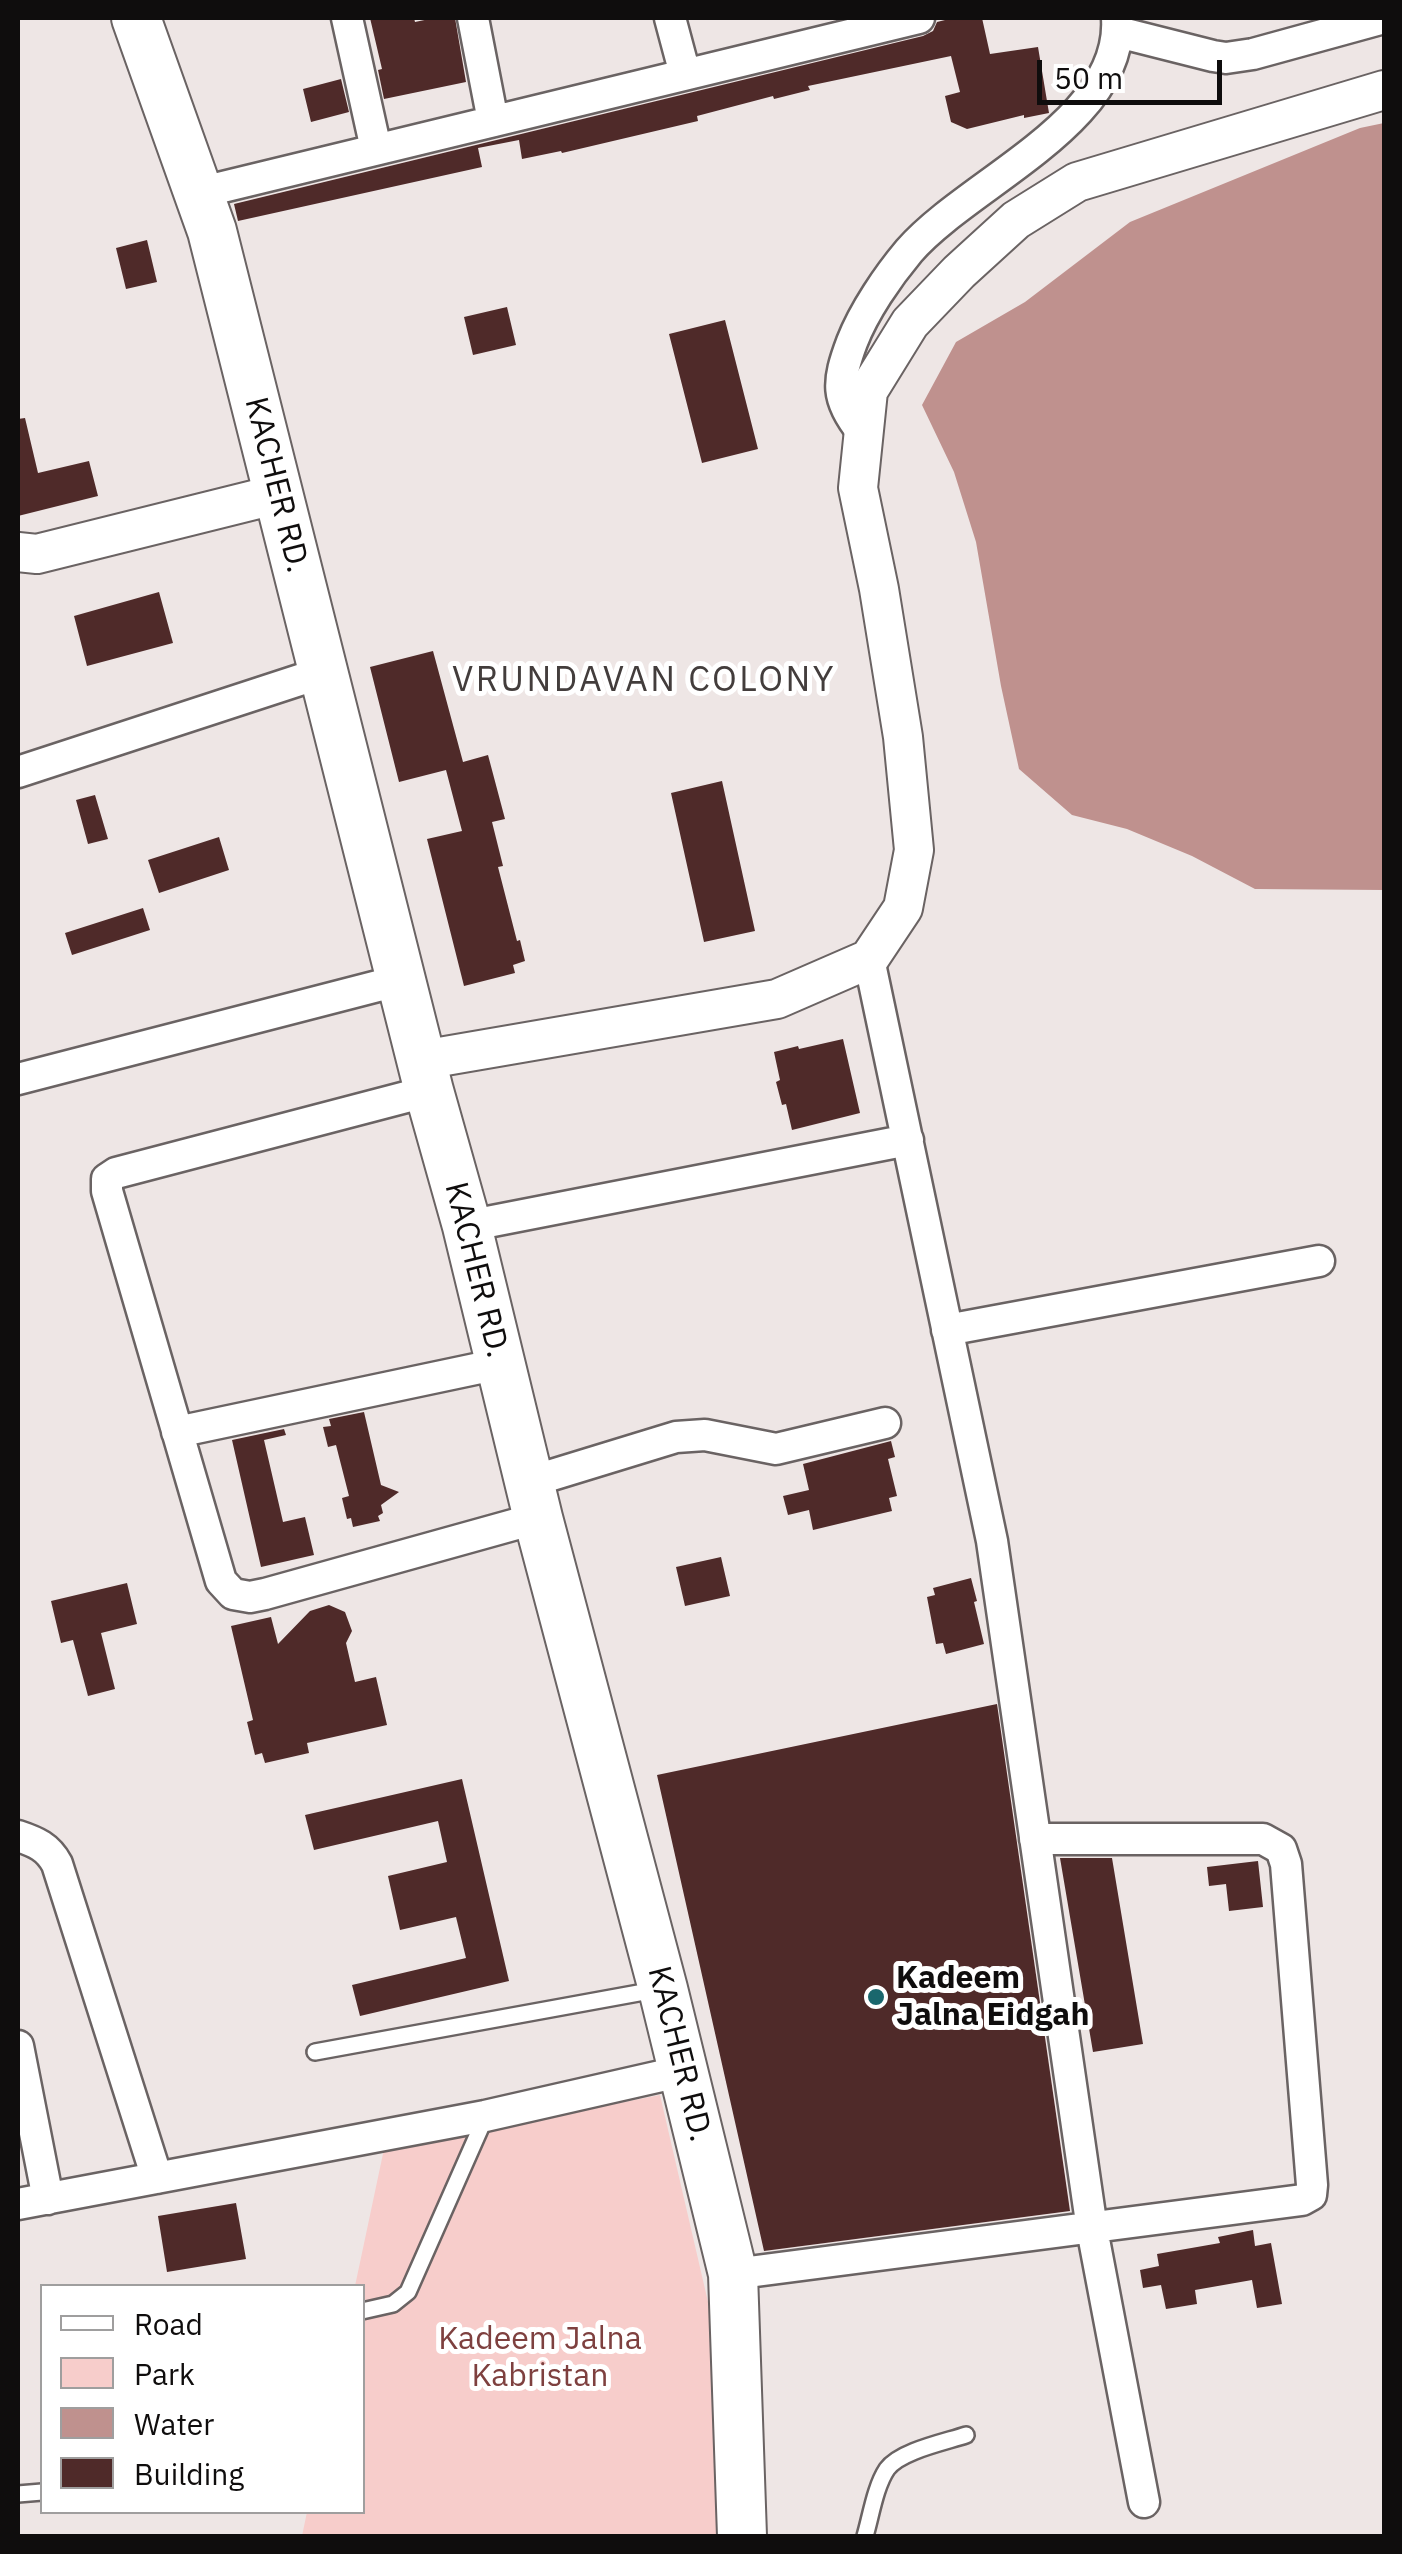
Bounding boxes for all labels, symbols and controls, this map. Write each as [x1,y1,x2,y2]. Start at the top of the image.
scale bar [1042,40,1227,102]
text: 50 m [1054,58,1123,97]
street label: KACHER RD. [236,393,316,577]
district label: VRUNDAVAN COLONY [452,660,836,702]
street label: KACHER RD. [436,1178,516,1362]
place label: Kadeem Jalna Eidgah [896,1960,1090,2035]
street label: KACHER RD. [639,1962,719,2146]
marker: Kadeem Jalna Eidgah [865,1986,887,2008]
legend [40,2284,365,2514]
text: Road [134,2304,203,2343]
park label: Kadeem Jalna Kabristan [438,2321,642,2396]
text: Park [134,2354,195,2393]
text: Water [134,2404,214,2443]
text: Building [134,2454,244,2493]

